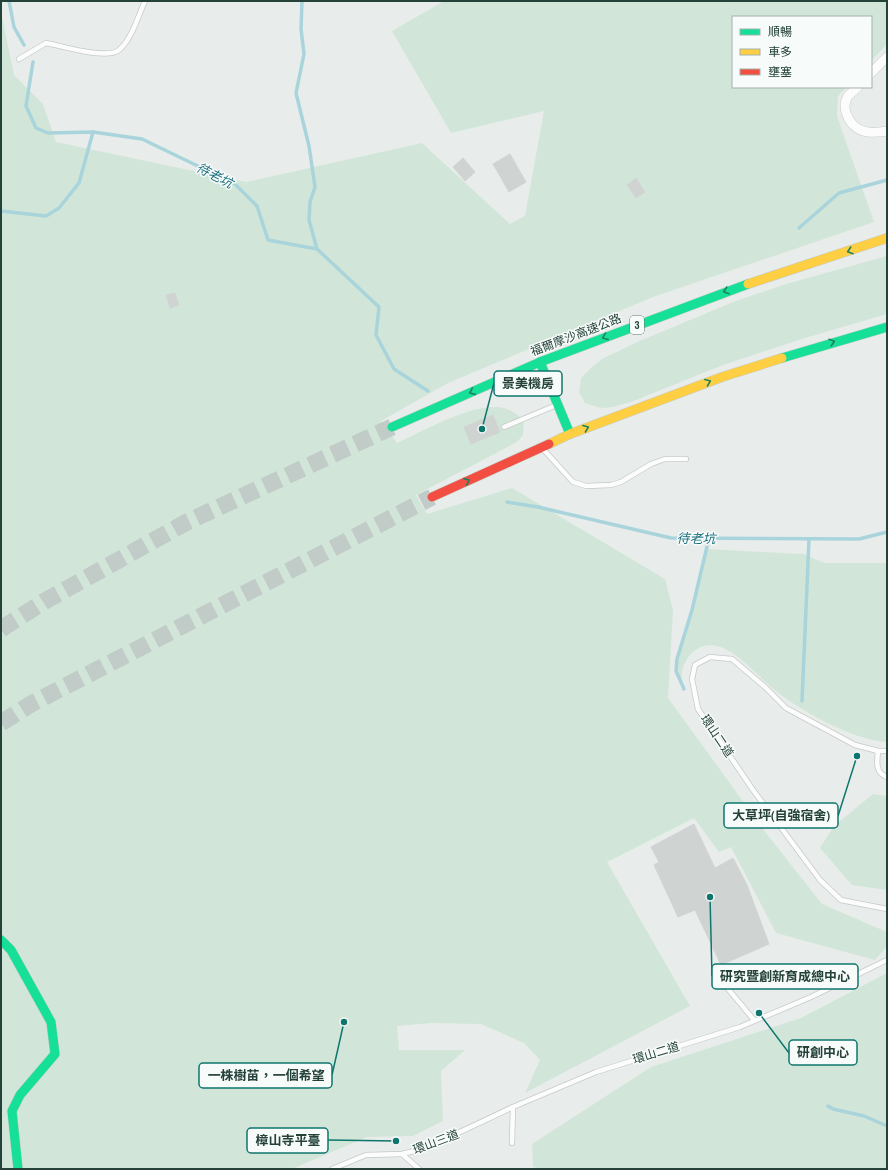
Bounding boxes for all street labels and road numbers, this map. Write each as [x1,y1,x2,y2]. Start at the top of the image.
street label: 福爾摩沙高速公路 [528,310,624,360]
road number: 3 [630,316,644,334]
street label: 環山二道 [697,712,737,760]
street label: 環山二道 [631,1038,681,1068]
street label: 環山三道 [411,1126,461,1158]

